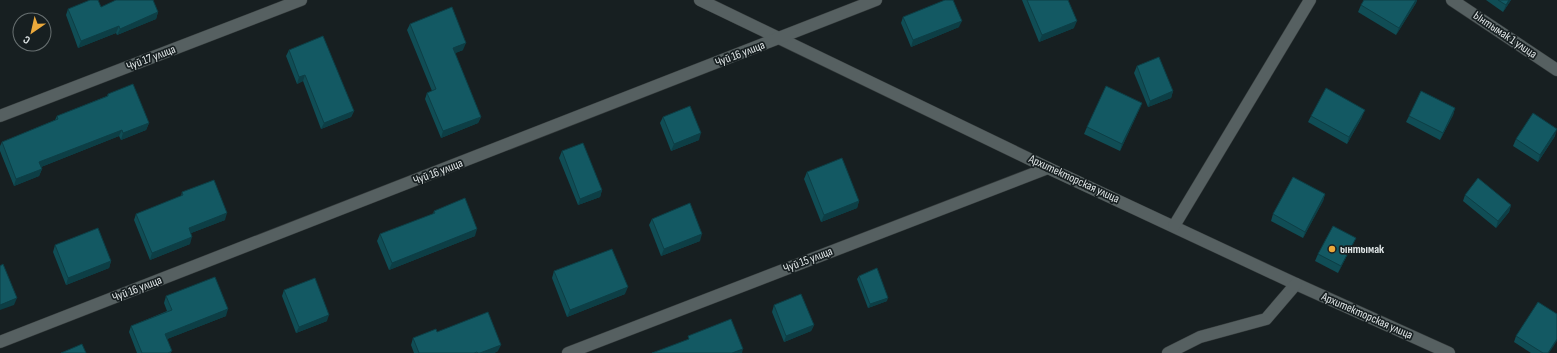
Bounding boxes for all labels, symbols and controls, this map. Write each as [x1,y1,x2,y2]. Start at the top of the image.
street label: Ынтымак 1 улица [1470,8,1540,62]
north arrow [12,12,52,52]
text: С [20,33,33,47]
street label: Чуй 16 улица [713,38,767,70]
street label: Чуй 17 улица [124,42,178,74]
street label: Архитекторская улица [1025,151,1122,207]
street label: Чуй 16 улица [411,156,465,188]
place label: ынтымак [1340,242,1385,257]
street label: Чуй 15 улица [781,244,835,276]
marker: ынтымак [1327,244,1337,254]
street label: Чуй 16 улица [110,273,164,305]
street label: Архитекторская улица [1318,289,1415,343]

